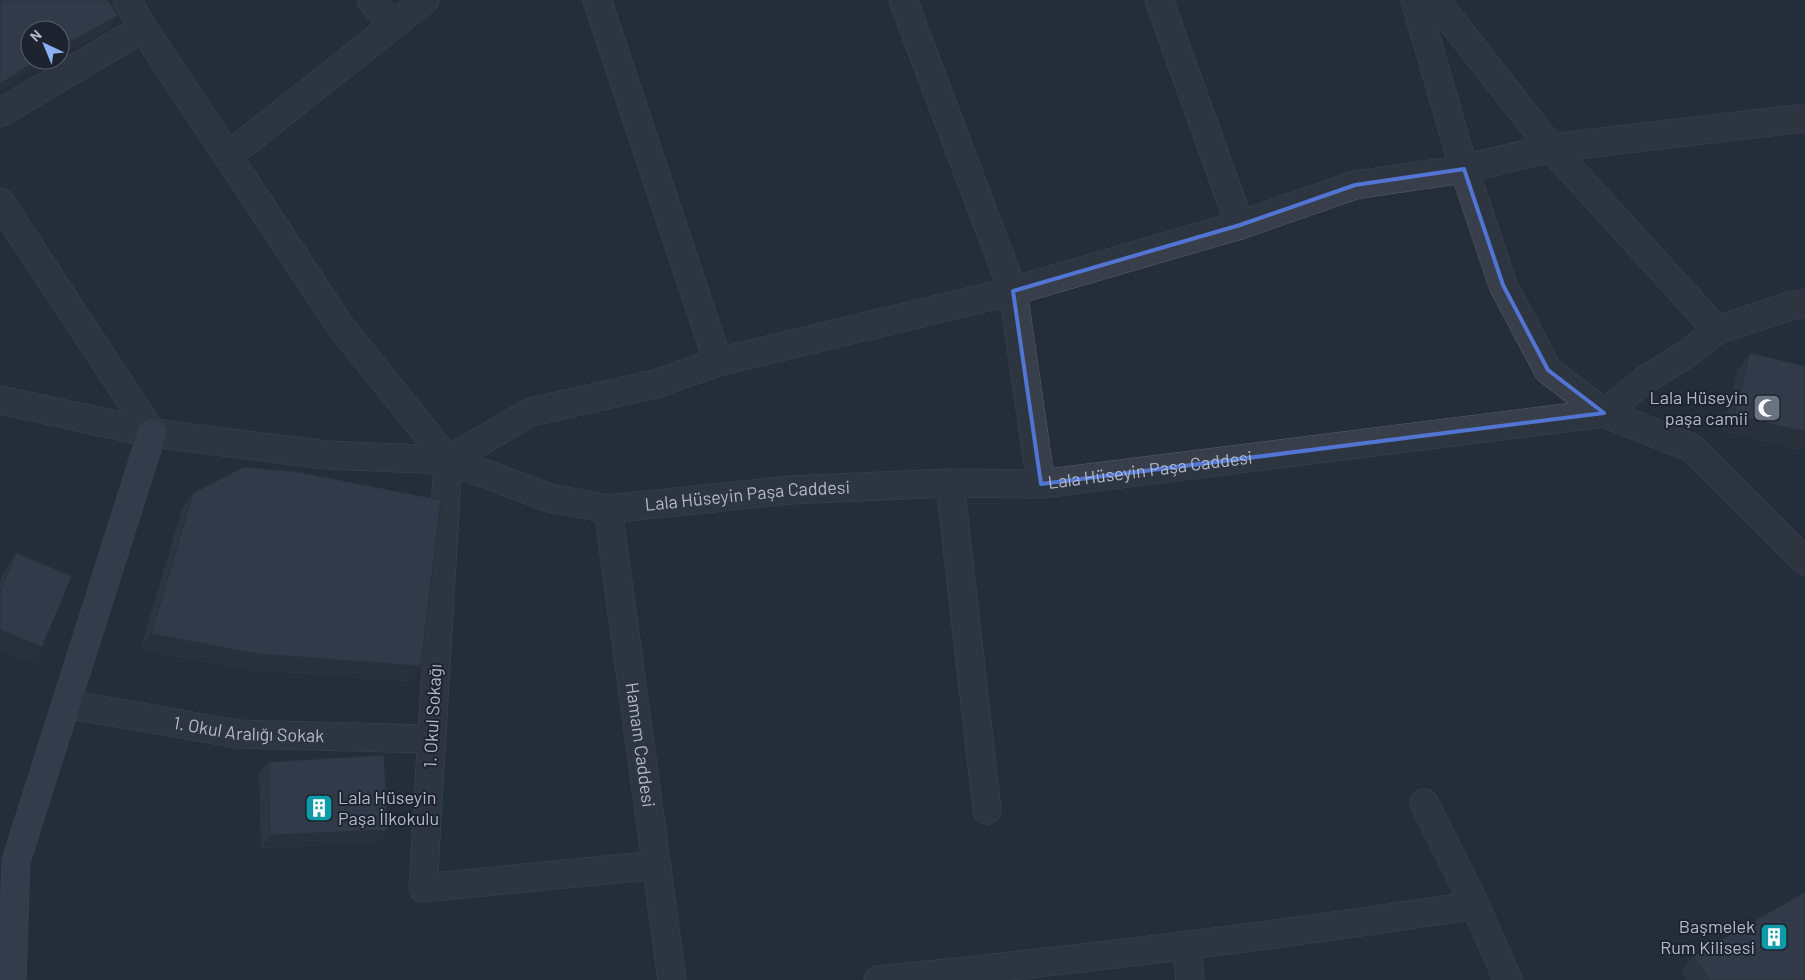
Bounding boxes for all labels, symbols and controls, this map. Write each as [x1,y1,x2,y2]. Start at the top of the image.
north arrow [20,20,70,70]
text: N [26,26,45,45]
place label: Lala Hüseyin paşa camii [1650,386,1748,429]
mosque icon: Lala Hüseyin paşa camii [1752,393,1782,423]
street label: Lala Hüseyin Paşa Caddesi [1046,445,1253,493]
street label: Lala Hüseyin Paşa Caddesi [644,475,850,515]
street label: 1. Okul Sokağı [418,663,446,769]
street label: Hamam Caddesi [622,681,660,809]
street label: 1. Okul Aralığı Sokak [172,711,325,746]
place label: Lala Hüseyin Paşa İlkokulu [338,786,439,829]
building icon: Lala Hüseyin Paşa İlkokulu [304,793,334,823]
place label: Başmelek Rum Kilisesi [1660,915,1755,958]
building icon: Başmelek Rum Kilisesi [1759,922,1789,952]

